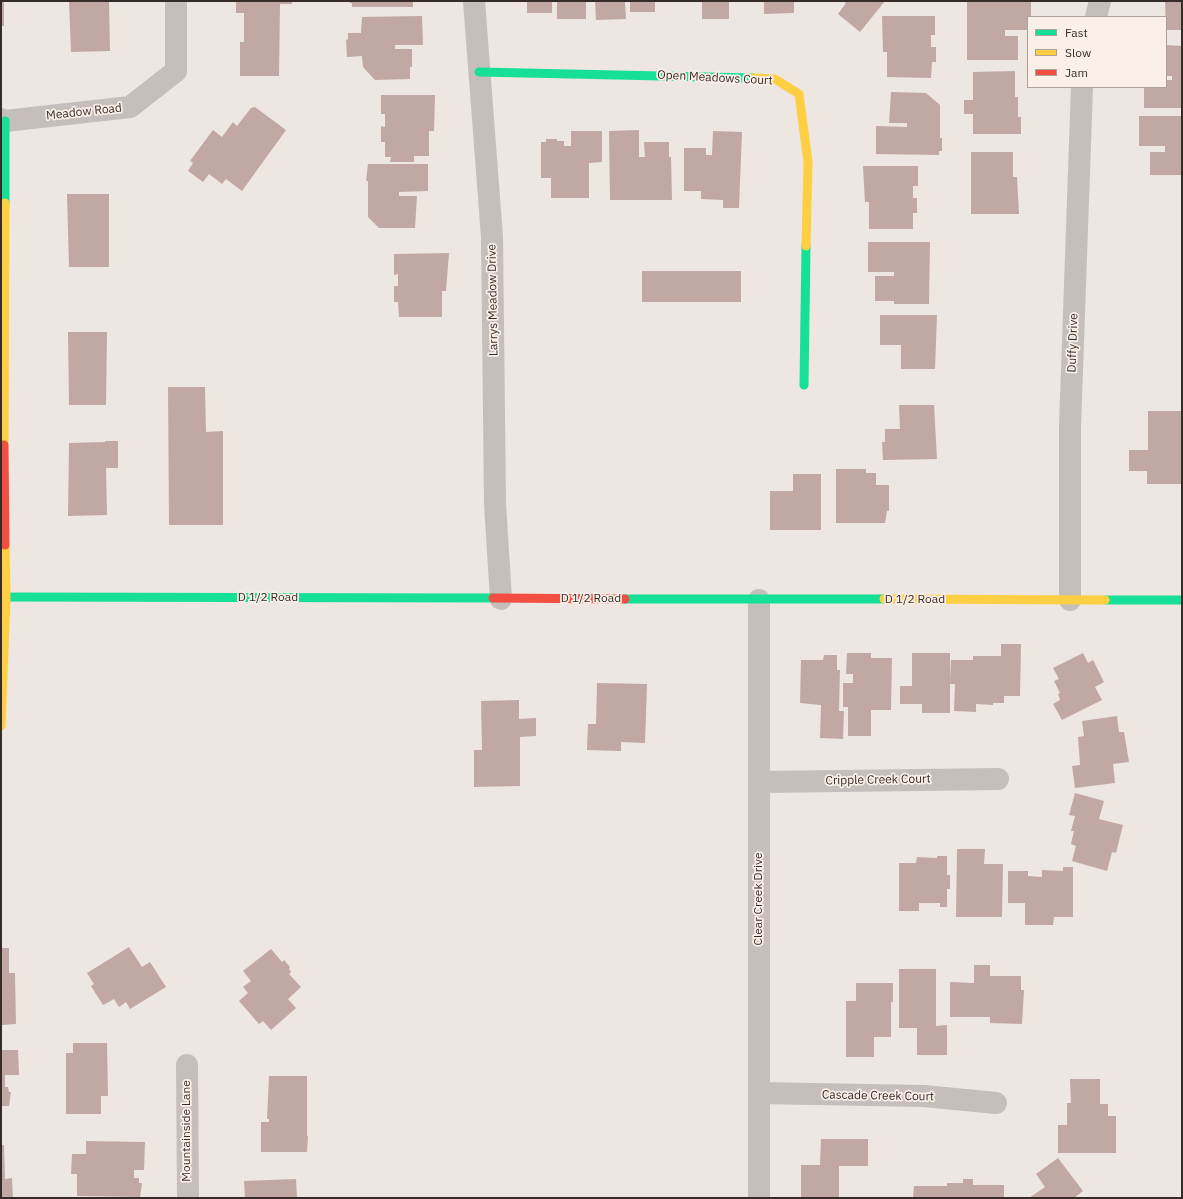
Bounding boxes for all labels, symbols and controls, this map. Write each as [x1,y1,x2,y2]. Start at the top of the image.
legend [1027,16,1167,88]
text: Fast [1065,25,1088,40]
text: Slow [1065,45,1091,60]
text: Jam [1065,65,1088,80]
street label: Open Meadows Court [657,68,773,88]
street label: Meadow Road [45,101,123,123]
street label: Larrys Meadow Drive [485,244,501,356]
street label: Duffy Drive [1065,313,1081,373]
street label: D 1/2 Road [238,591,298,605]
street label: D 1/2 Road [561,592,621,606]
street label: D 1/2 Road [885,593,945,607]
street label: Cripple Creek Court [825,772,931,788]
street label: Clear Creek Drive [752,853,766,945]
street label: Mountainside Lane [180,1080,194,1182]
street label: Cascade Creek Court [822,1088,934,1104]

